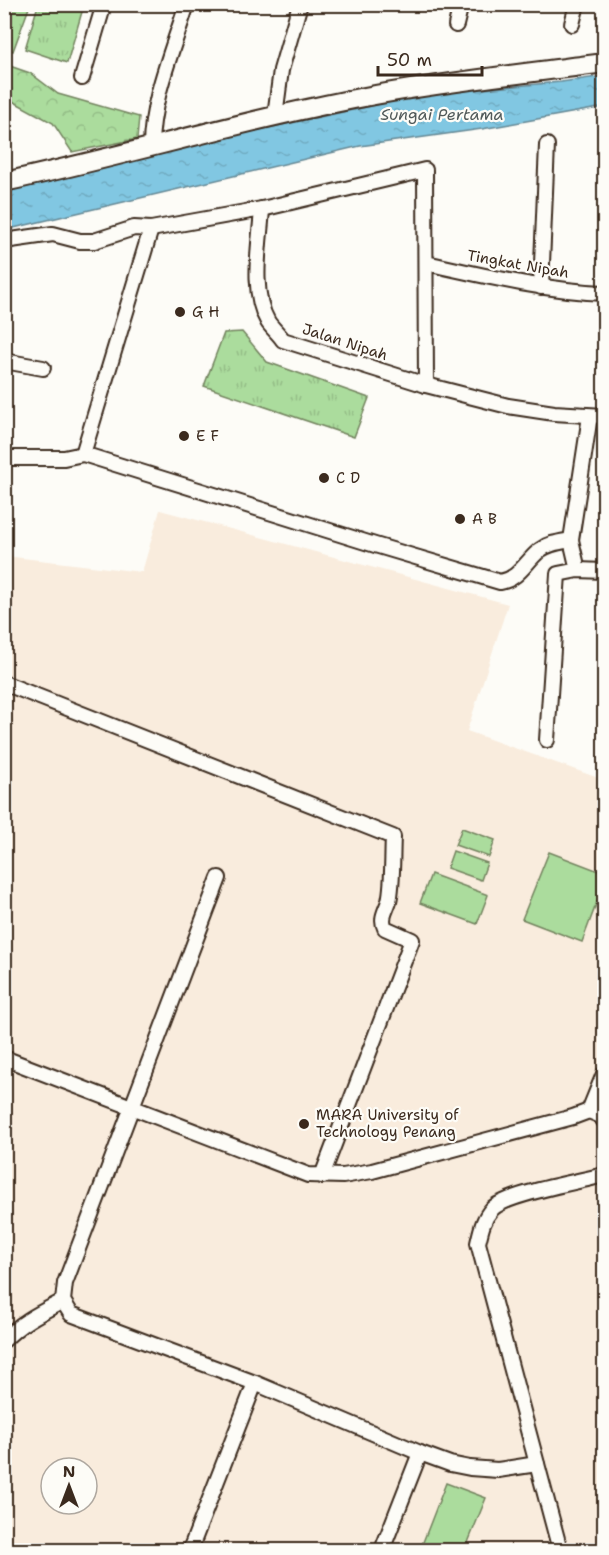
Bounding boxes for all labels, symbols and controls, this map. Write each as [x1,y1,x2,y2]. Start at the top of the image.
scale bar [378,39,482,77]
text: 50 m [387,48,432,72]
water label: Sungai Pertama [381,104,504,125]
street label: Tingkat Nipah [466,245,570,283]
place label: G H [192,302,219,322]
marker: G H [173,305,187,319]
street label: Jalan Nipah [300,319,390,365]
place label: E F [196,426,219,446]
marker: E F [177,429,191,443]
place label: C D [336,468,360,488]
marker: C D [317,471,331,485]
place label: A B [472,509,497,529]
marker: A B [453,512,467,526]
place label: MARA University of Technology Penang [316,1105,459,1142]
marker: MARA University of Technology Penang [297,1117,311,1131]
north arrow [39,1456,99,1516]
text: N [63,1461,75,1482]

